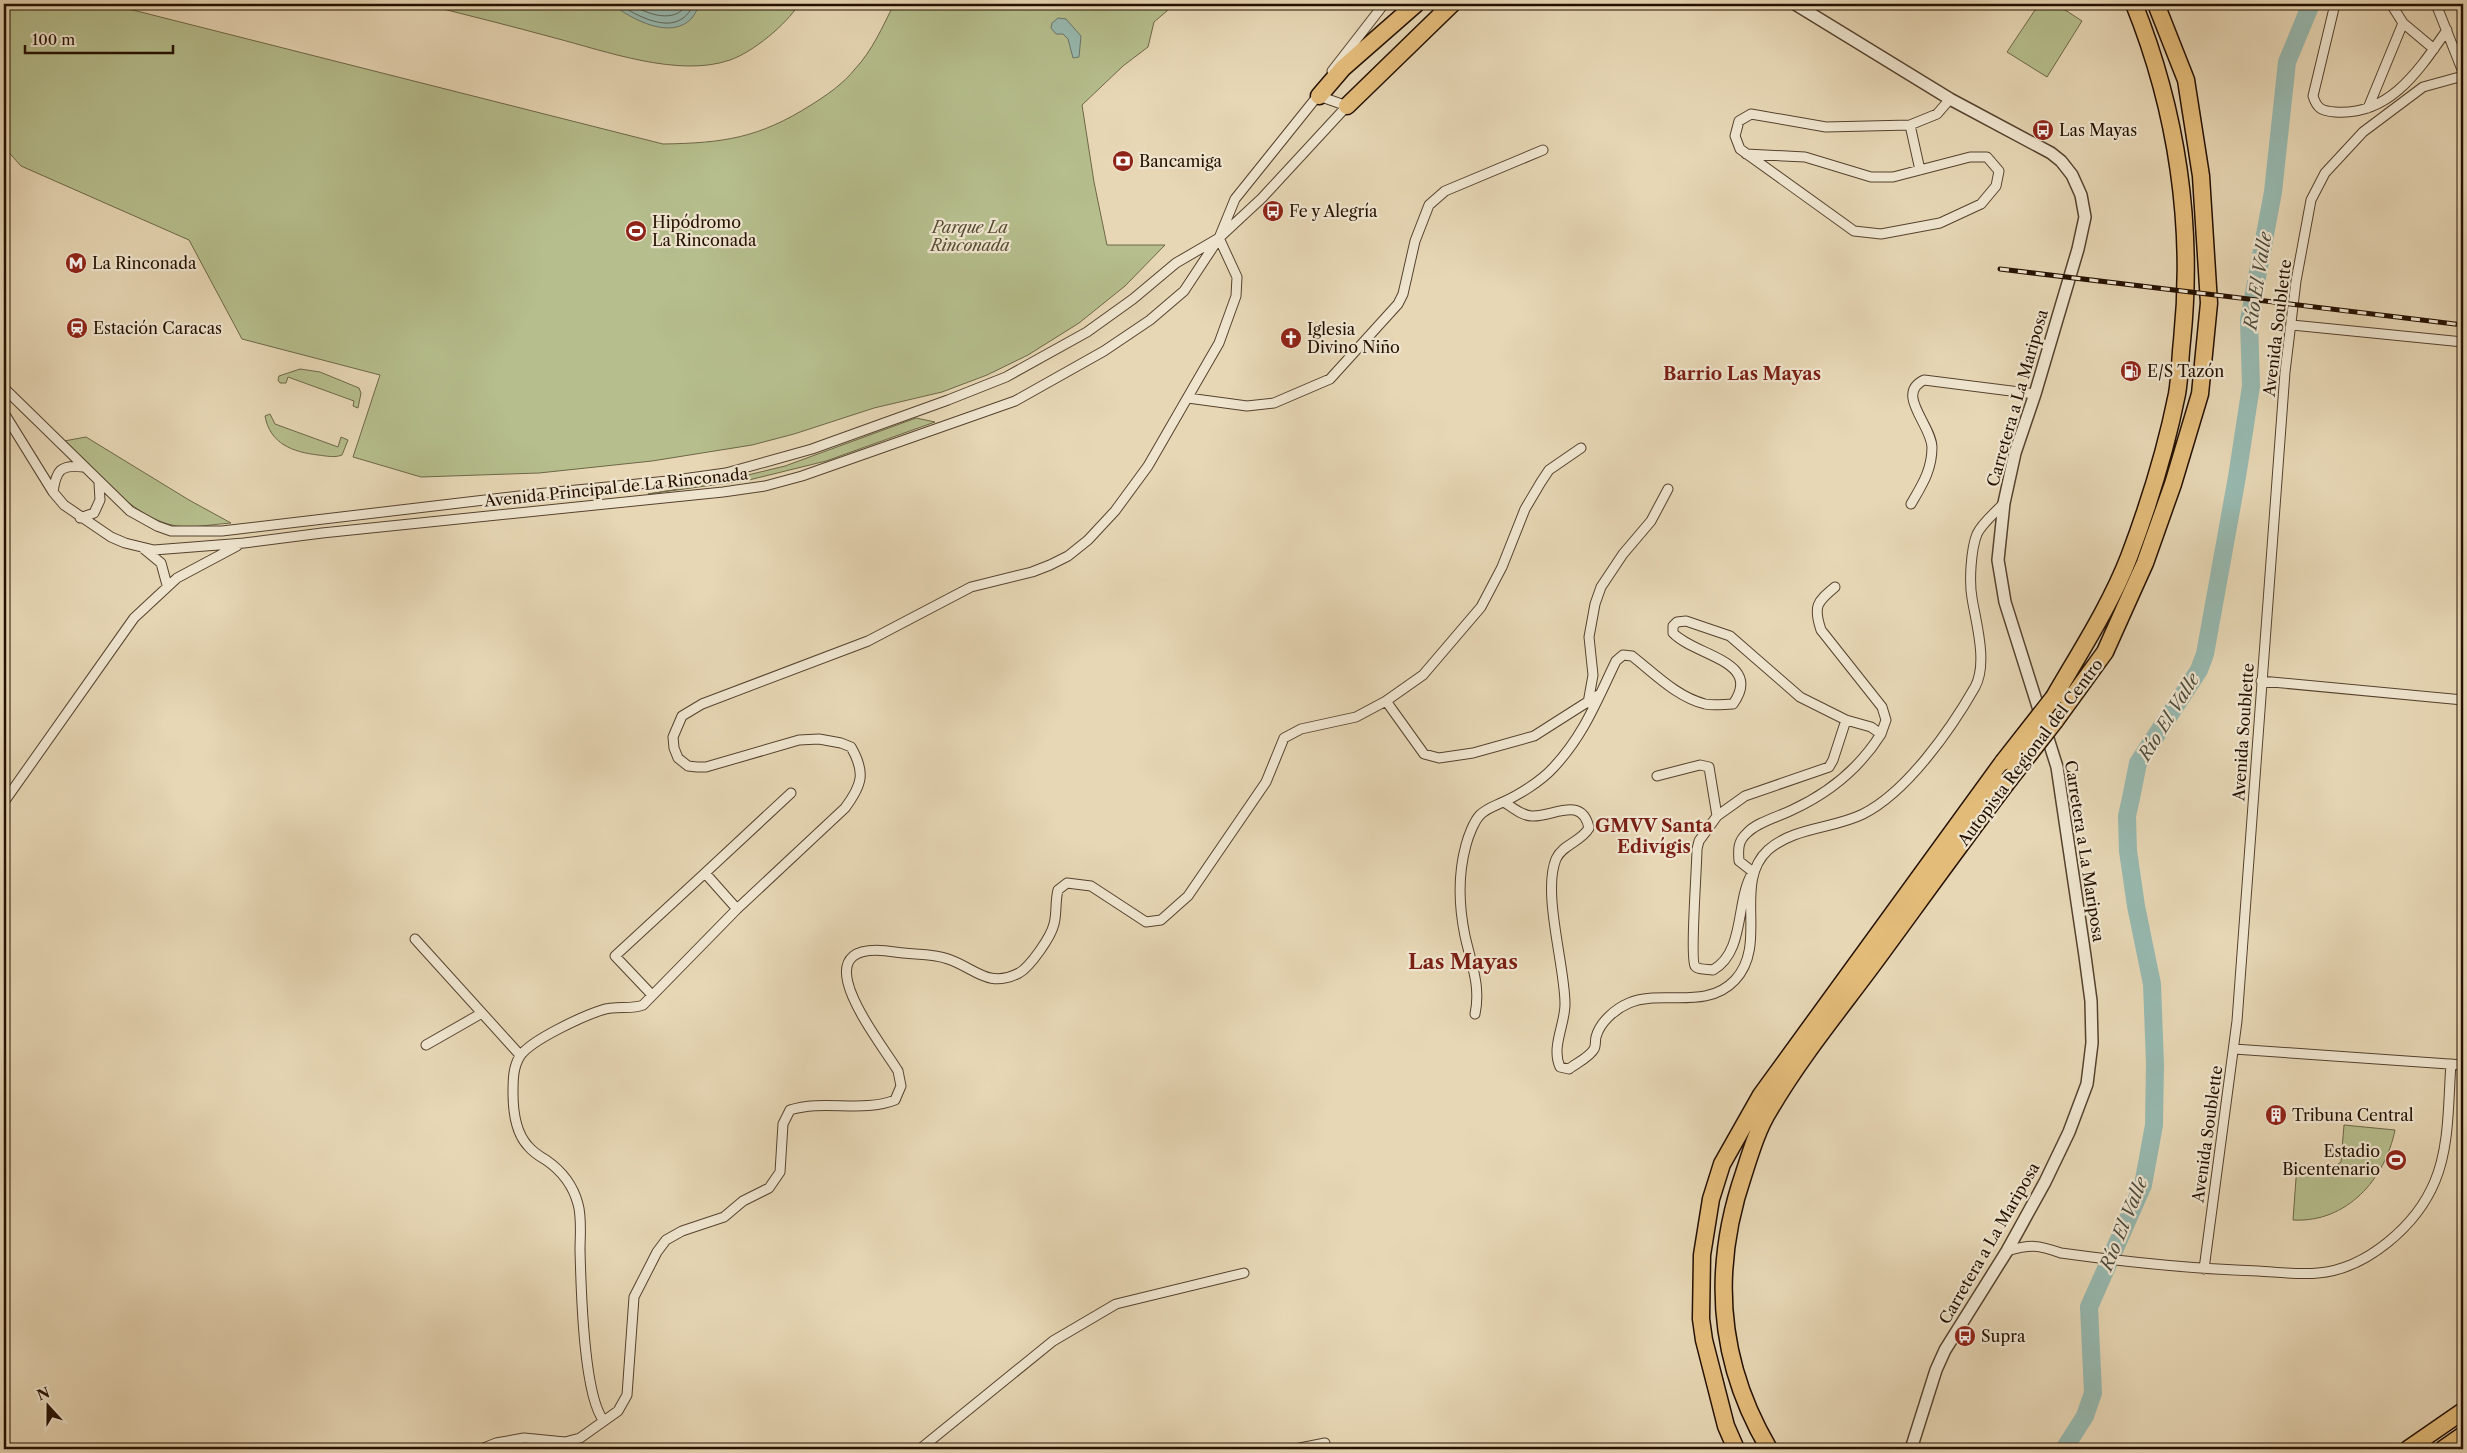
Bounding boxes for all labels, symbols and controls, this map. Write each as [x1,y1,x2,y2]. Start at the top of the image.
scale bar [25,22,172,54]
text: 100 m [32,30,75,49]
bus stop icon: Las Mayas [2031,118,2055,142]
place label: Las Mayas [2059,120,2137,140]
bank icon: Bancamiga [1111,149,1135,173]
place label: Bancamiga [1139,151,1223,171]
bus stop icon: Fe y Alegría [1261,199,1285,223]
place label: Fe y Alegría [1289,201,1378,221]
place label: Hipódromo La Rinconada [652,212,757,250]
park label: Parque La Rinconada [928,217,1010,255]
sports icon: Hipódromo La Rinconada [624,219,648,243]
water label: Río El Valle [2239,229,2277,333]
metro station icon: La Rinconada [64,251,88,275]
place label: La Rinconada [92,253,197,273]
street label: Avenida Soublette [2259,258,2295,399]
street label: Carretera a La Mariposa [1982,307,2052,489]
station icon: Estación Caracas [65,316,89,340]
place label: Estación Caracas [93,318,222,338]
place label: Iglesia Divino Niño [1307,319,1400,357]
church icon: Iglesia Divino Niño [1279,326,1303,350]
fuel station icon: E/S Tazón [2119,359,2143,383]
place label: E/S Tazón [2147,361,2224,381]
district label: Barrio Las Mayas [1663,363,1821,385]
street label: Avenida Principal de La Rinconada [482,463,750,511]
street label: Autopista Regional del Centro [1953,654,2107,850]
street label: Avenida Soublette [2228,662,2258,803]
water label: Río El Valle [2133,668,2205,766]
street label: Carretera a La Mariposa [2061,759,2109,944]
district label: GMVV Santa Edivígis [1595,815,1713,858]
district label: Las Mayas [1408,949,1518,974]
street label: Avenida Soublette [2187,1064,2227,1205]
building icon: Tribuna Central [2264,1103,2288,1127]
place label: Tribuna Central [2292,1105,2414,1125]
place label: Estadio Bicentenario [2282,1141,2380,1179]
sports icon: Estadio Bicentenario [2384,1148,2408,1172]
street label: Carretera a La Mariposa [1934,1158,2044,1327]
water label: Río El Valle [2095,1173,2153,1276]
bus stop icon: Supra [1953,1324,1977,1348]
place label: Supra [1981,1326,2026,1346]
north arrow [22,1380,72,1430]
text: N [34,1383,52,1404]

